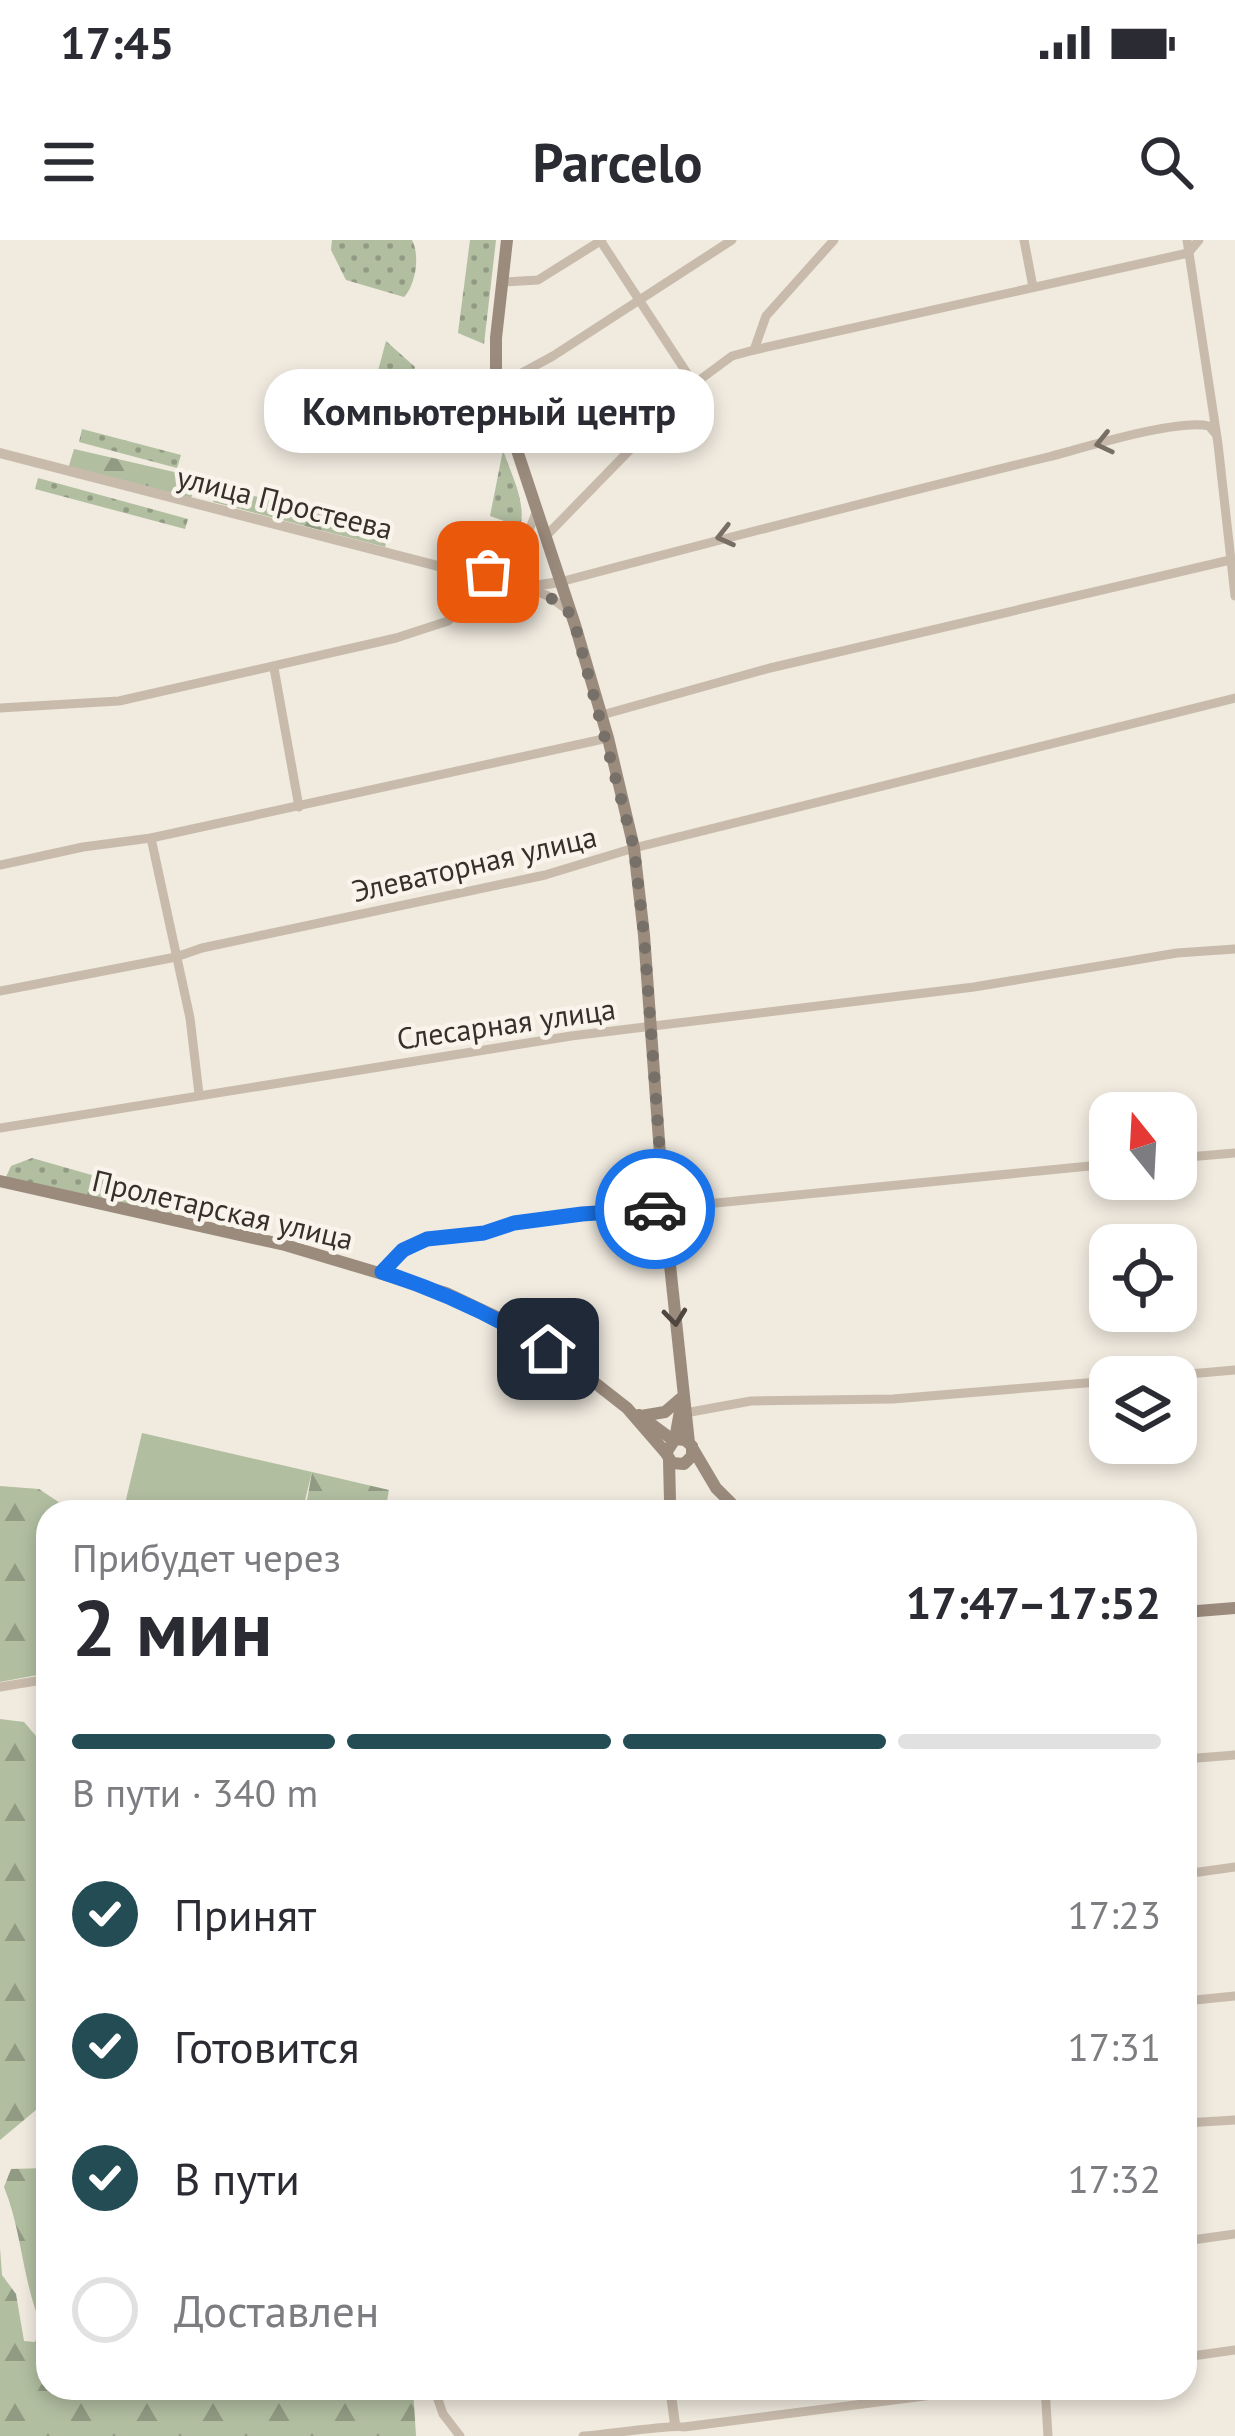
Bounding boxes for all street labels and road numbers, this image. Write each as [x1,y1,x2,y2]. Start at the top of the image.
street label: улица Простеева [173,456,397,548]
street label: Элеваторная улица [348,816,600,910]
street label: Слесарная улица [394,988,618,1058]
street label: Пролетарская улица [89,1160,357,1258]

